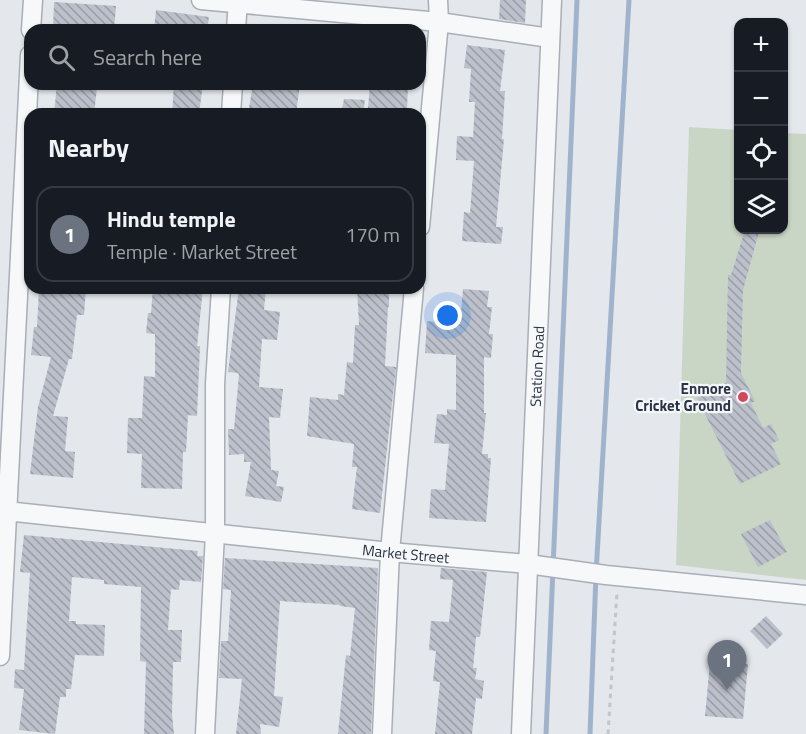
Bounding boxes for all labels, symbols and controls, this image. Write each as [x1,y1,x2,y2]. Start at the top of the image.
map controls [734,18,788,234]
button: + [734,18,788,72]
search box [24,24,426,90]
text: Search here [93,40,202,74]
icon: search [45,41,78,74]
button: − [734,72,788,126]
button: locate [734,126,788,180]
text: Nearby [48,128,129,167]
button: layers [734,180,788,234]
text: Hindu temple [107,202,236,236]
text: 1 [64,219,75,250]
text: 170 m [345,219,400,250]
text: Temple · Market Street [107,236,297,267]
your location [433,301,462,330]
street label: Station Road [523,325,550,407]
place label: Enmore Cricket Ground [635,377,731,417]
marker: Enmore Cricket Ground [736,390,750,404]
street label: Market Street [361,538,451,569]
pin: 1 [708,640,746,690]

